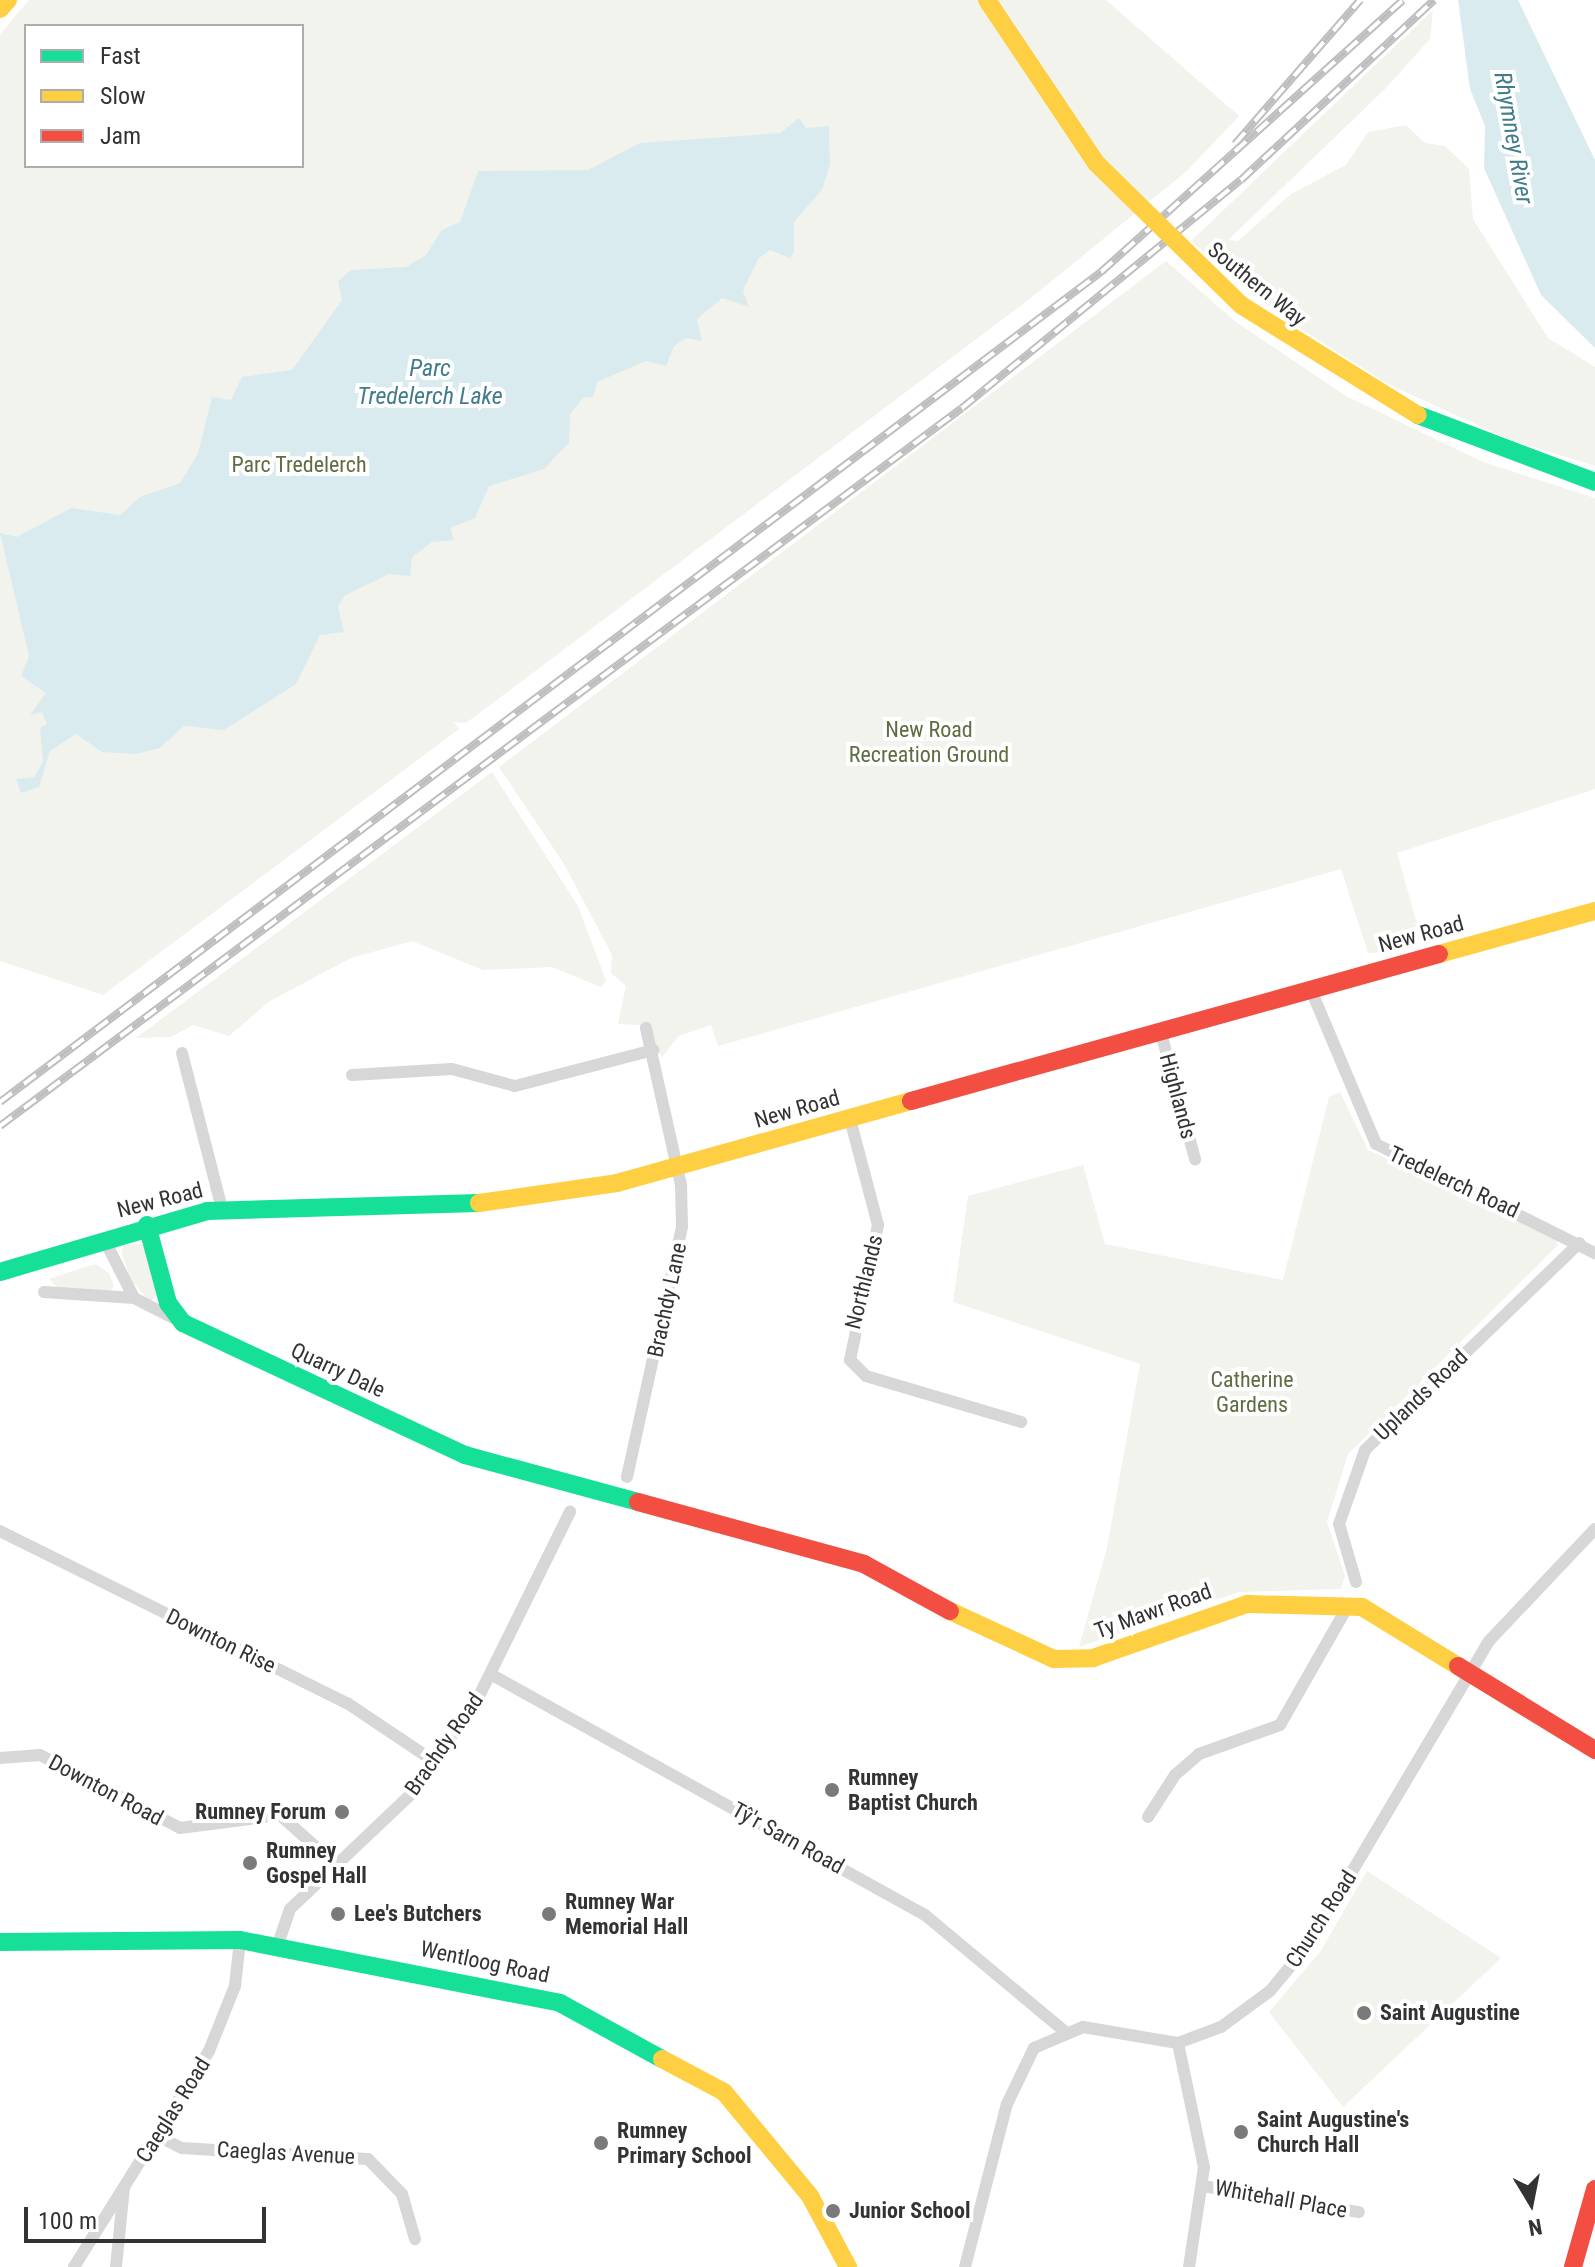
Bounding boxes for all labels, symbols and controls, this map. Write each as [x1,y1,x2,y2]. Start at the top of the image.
legend [24,24,304,168]
text: Fast [100,42,141,70]
water label: Rhymney River [1487,70,1539,206]
text: Slow [100,82,146,110]
text: Jam [100,122,141,150]
street label: Southern Way [1202,236,1312,332]
water label: Parc Tredelerch Lake [357,355,503,411]
park label: Parc Tredelerch [231,452,367,478]
park label: New Road Recreation Ground [849,716,1009,768]
street label: New Road [1375,910,1467,958]
street label: Highlands [1154,1050,1202,1142]
street label: New Road [751,1084,843,1134]
street label: Tredelerch Road [1385,1140,1523,1224]
street label: New Road [114,1177,206,1223]
street label: Northlands [840,1232,888,1332]
street label: Brachdy Lane [642,1240,692,1360]
street label: Quarry Dale [287,1337,389,1403]
street label: Uplands Road [1369,1344,1473,1446]
park label: Catherine Gardens [1210,1366,1294,1418]
street label: Ty Mawr Road [1091,1578,1215,1644]
street label: Downton Rise [162,1603,280,1679]
street label: Brachdy Road [399,1688,489,1800]
street label: Downton Road [44,1749,168,1831]
place label: Rumney Baptist Church [848,1764,978,1816]
marker: Rumney Baptist Church [823,1781,841,1799]
street label: Tŷ'r Sarn Road [727,1796,849,1880]
place label: Rumney Forum [195,1799,326,1825]
marker: Rumney Forum [333,1803,351,1821]
place label: Rumney Gospel Hall [266,1837,367,1888]
marker: Rumney Gospel Hall [241,1854,259,1872]
street label: Church Road [1280,1866,1362,1972]
place label: Rumney War Memorial Hall [565,1888,688,1940]
place label: Lee's Butchers [354,1901,482,1927]
marker: Lee's Butchers [329,1905,347,1923]
marker: Rumney War Memorial Hall [540,1905,558,1923]
street label: Wentloog Road [418,1935,552,1989]
place label: Saint Augustine [1380,2000,1520,2026]
marker: Saint Augustine [1355,2004,1373,2022]
street label: Caeglas Road [130,2053,216,2167]
place label: Saint Augustine's Church Hall [1257,2106,1409,2158]
place label: Rumney Primary School [617,2117,752,2168]
marker: Saint Augustine's Church Hall [1232,2123,1250,2141]
marker: Rumney Primary School [592,2134,610,2152]
street label: Caeglas Avenue [216,2136,356,2170]
north arrow [1491,2163,1571,2243]
street label: Whitehall Place [1213,2174,1349,2224]
scale bar [28,2191,270,2241]
place label: Junior School [849,2198,971,2224]
marker: Junior School [824,2202,842,2220]
text: 100 m [38,2207,97,2235]
text: N [1526,2214,1544,2241]

